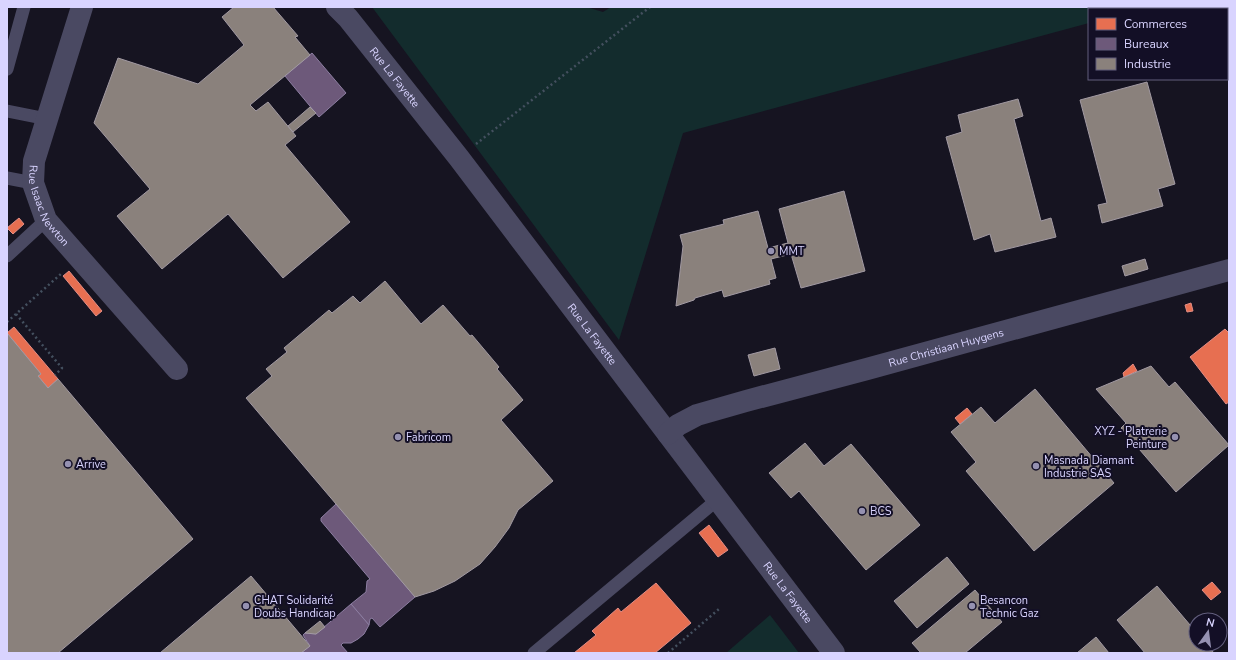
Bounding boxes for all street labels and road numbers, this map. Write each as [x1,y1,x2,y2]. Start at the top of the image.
street label: Rue La Fayette [366,44,423,111]
street label: Rue Isaac Newton [25,165,72,249]
street label: Rue La Fayette [564,301,620,368]
street label: Rue Christiaan Huygens [887,325,1005,371]
street label: Rue La Fayette [759,559,816,626]

